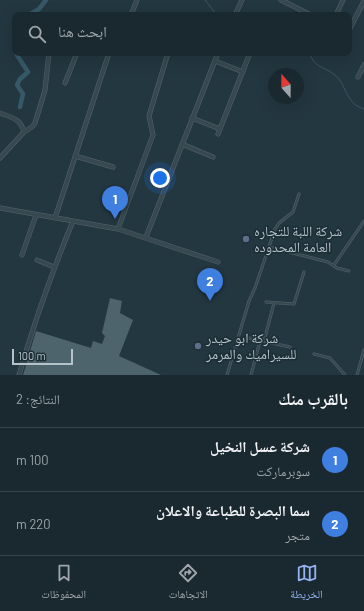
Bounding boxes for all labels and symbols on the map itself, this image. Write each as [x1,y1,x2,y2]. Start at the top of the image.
north arrow [268,68,304,104]
your location [150,168,170,188]
pin: 1 [102,186,128,219]
place label: شركة اللبة للتجاره العامة المحدوده [254,222,342,256]
marker: شركة اللبة للتجاره العامة المحدوده [241,234,251,244]
pin: 2 [197,268,223,301]
place label: شركة ابو حيدر للسيراميك والمرمر [205,329,297,363]
marker: شركة ابو حيدر للسيراميك والمرمر [193,341,203,351]
scale bar [12,347,73,366]

